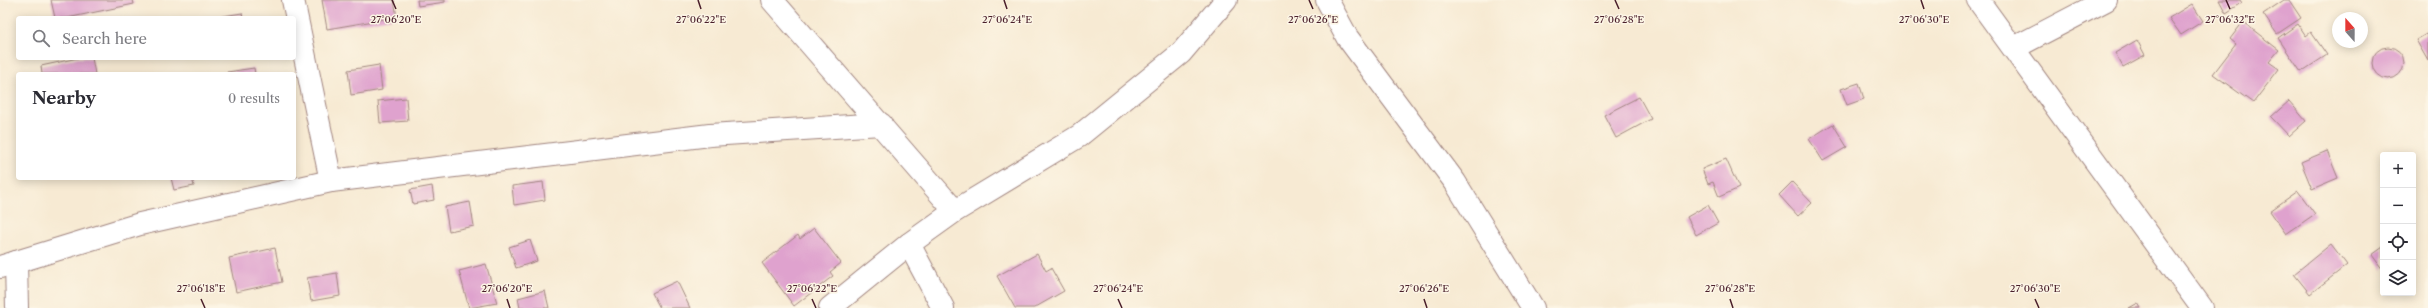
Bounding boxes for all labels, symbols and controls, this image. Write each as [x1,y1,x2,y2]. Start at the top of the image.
north arrow [2332,12,2368,48]
text: 27°06'20"E [371,13,422,26]
text: 27°06'22"E [676,13,726,26]
text: 27°06'24"E [982,13,1032,26]
text: 27°06'26"E [1288,13,1338,26]
text: 27°06'28"E [1594,13,1644,26]
text: 27°06'30"E [1899,13,1949,26]
text: 27°06'32"E [2205,13,2255,26]
search box [16,16,296,60]
icon: search [30,27,52,49]
text: Search here [62,29,147,48]
text: Nearby [32,88,96,108]
text: 0 results [228,90,280,106]
map controls [2380,152,2416,296]
button: + [2380,152,2416,188]
button: − [2380,188,2416,224]
button: locate [2380,224,2416,260]
button: layers [2380,260,2416,296]
text: 27°06'18"E [177,282,226,295]
text: 27°06'20"E [482,282,533,295]
text: 27°06'22"E [787,282,837,295]
text: 27°06'24"E [1093,282,1143,295]
text: 27°06'26"E [1399,282,1449,295]
text: 27°06'28"E [1705,282,1755,295]
text: 27°06'30"E [2010,282,2060,295]

